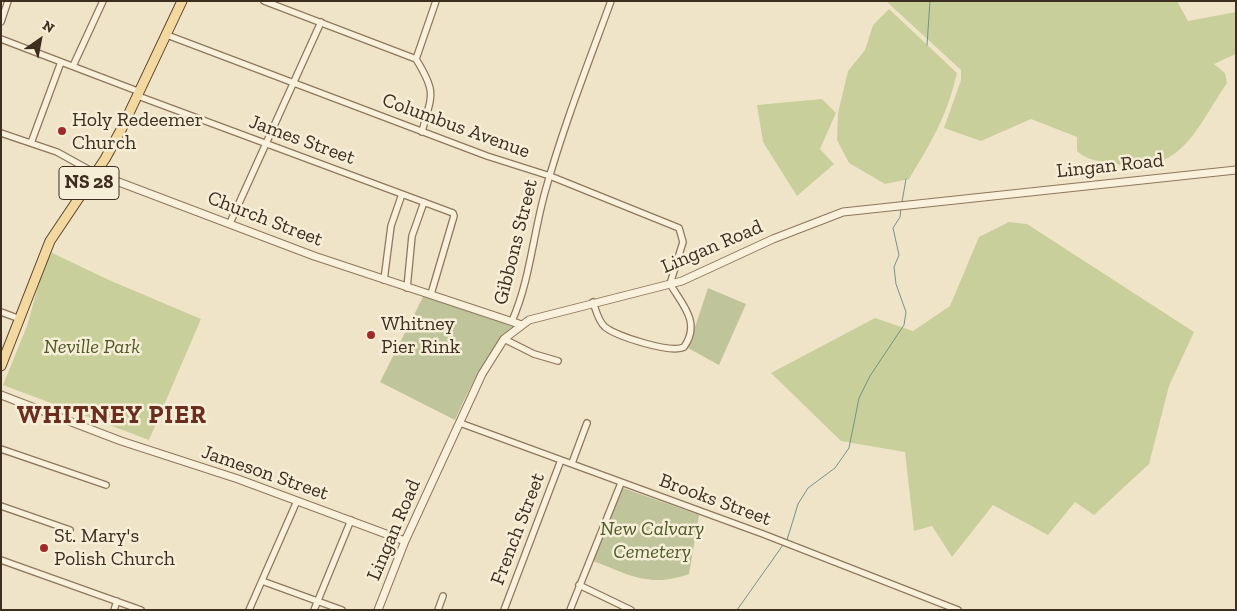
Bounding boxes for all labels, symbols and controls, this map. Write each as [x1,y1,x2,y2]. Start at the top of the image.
north arrow [15,15,65,65]
text: N [39,17,58,37]
street label: Columbus Avenue [379,88,533,164]
place label: Holy Redeemer Church [72,108,203,155]
street label: James Street [246,110,358,170]
marker: Holy Redeemer Church [56,125,68,137]
street label: Lingan Road [1055,148,1165,184]
road number: NS 28 [59,167,119,200]
street label: Gibbons Street [489,177,543,307]
street label: Church Street [204,186,326,252]
street label: Lingan Road [658,215,766,279]
place label: Whitney Pier Rink [381,312,460,359]
marker: Whitney Pier Rink [365,329,377,341]
park label: Neville Park [44,335,140,359]
district label: WHITNEY PIER [16,401,208,431]
street label: Jameson Street [198,440,332,506]
street label: Brooks Street [656,469,774,531]
street label: French Street [486,470,550,588]
street label: Lingan Road [362,476,426,584]
park label: New Calvary Cemetery [600,517,704,564]
place label: St. Mary's Polish Church [54,524,175,571]
marker: St. Mary's Polish Church [38,542,50,554]

